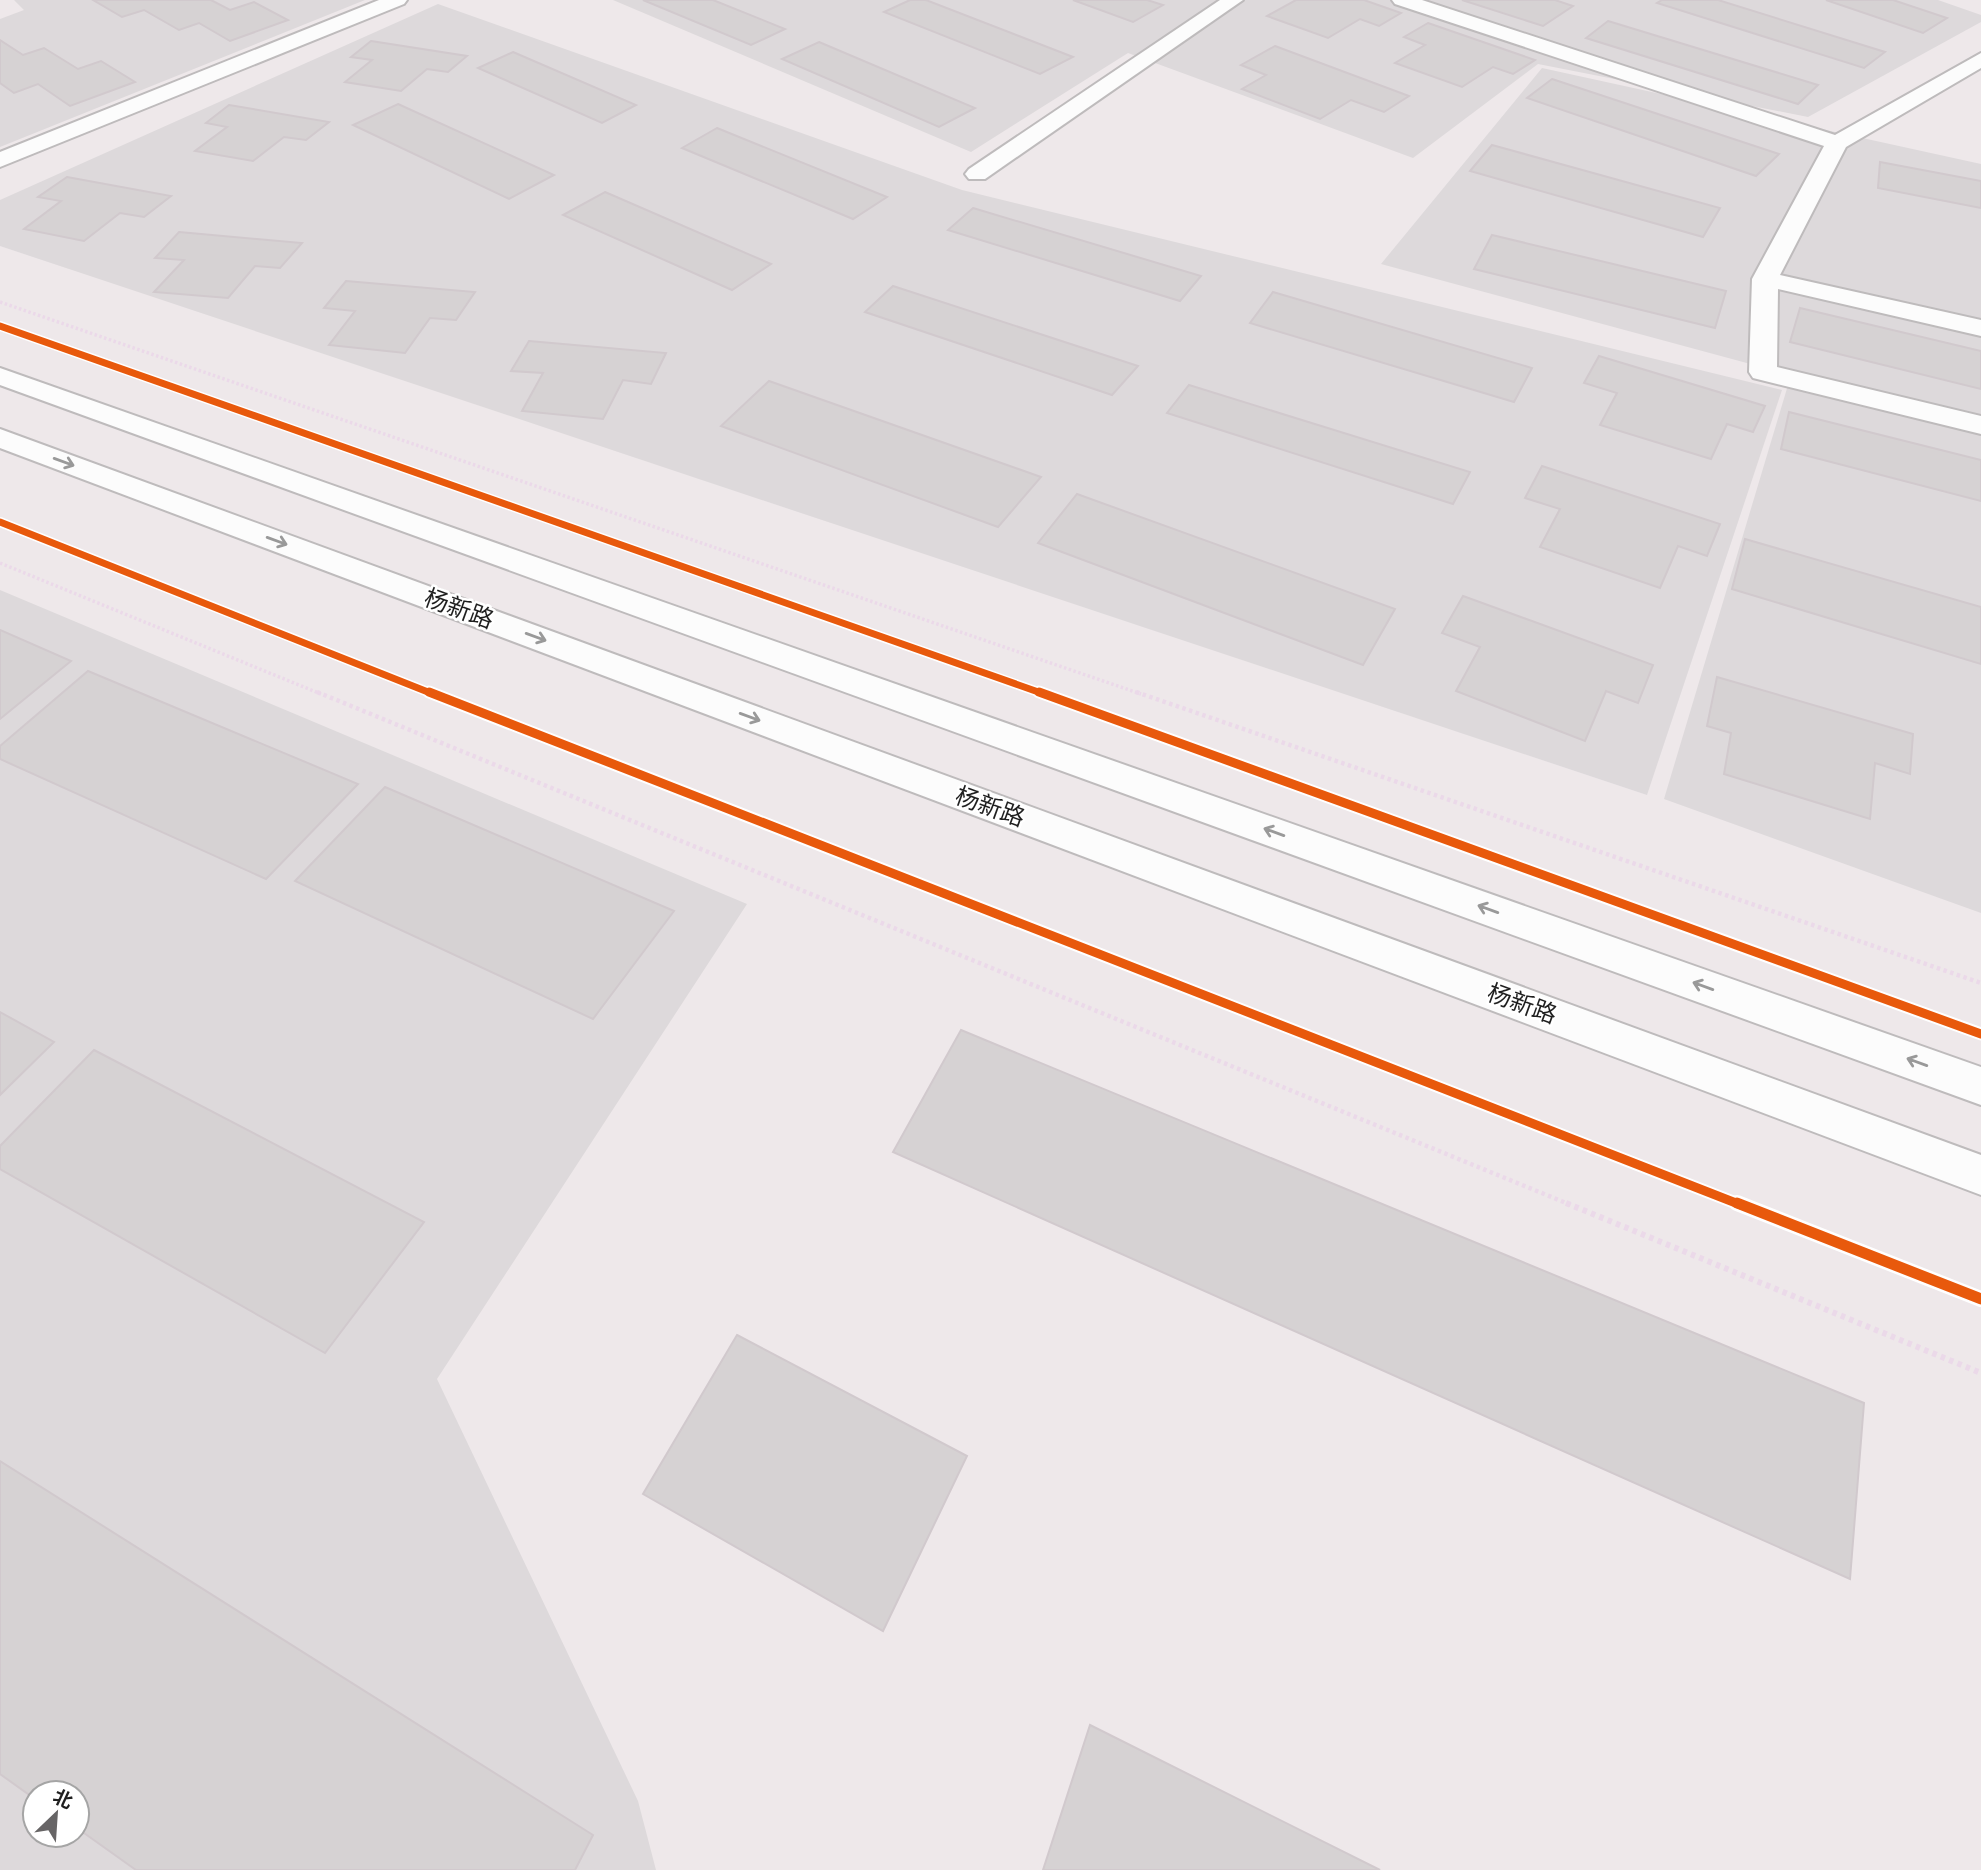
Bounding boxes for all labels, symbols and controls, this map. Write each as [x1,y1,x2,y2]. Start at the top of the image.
one-way arrow [52,456,74,469]
one-way arrow [266,536,288,548]
street label: 杨新路 [420,584,498,635]
one-way arrow [525,632,547,645]
one-way arrow [738,712,760,724]
street label: 杨新路 [951,782,1029,833]
one-way arrow [1264,825,1286,837]
one-way arrow [1478,902,1500,914]
street label: 杨新路 [1483,979,1561,1030]
one-way arrow [1692,979,1714,991]
one-way arrow [1906,1055,1928,1068]
north arrow [21,1779,91,1849]
text: 北 [49,1786,76,1813]

